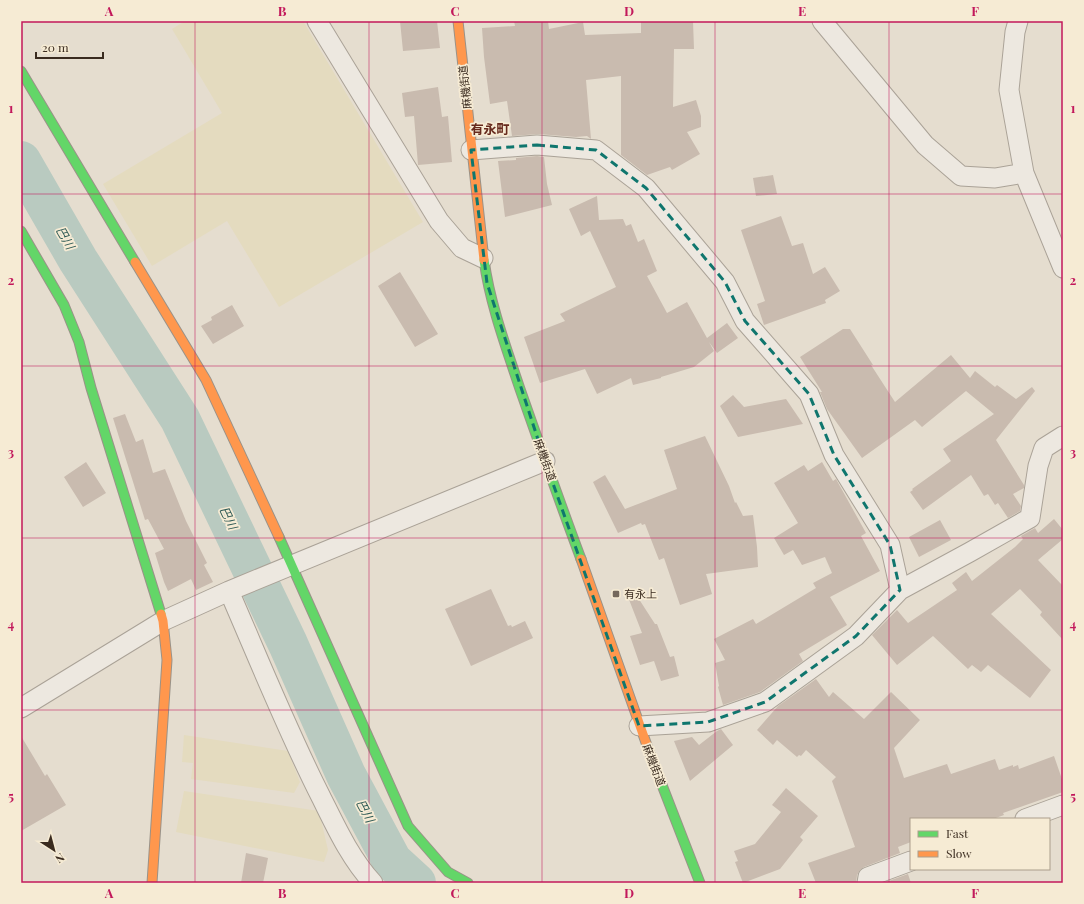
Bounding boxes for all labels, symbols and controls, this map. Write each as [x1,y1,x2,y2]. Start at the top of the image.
text: A [104,2,114,19]
text: B [278,2,287,19]
text: C [450,2,460,19]
text: D [624,2,634,19]
text: E [798,2,806,19]
text: F [971,2,979,19]
scale bar [36,34,103,60]
text: 20 m [42,39,69,55]
street label: 麻機街道 [455,64,474,110]
text: 1 [9,99,14,116]
text: 1 [1071,99,1076,116]
district label: 有永町 [470,120,510,137]
water label: 巴川 [53,223,80,254]
text: 2 [8,271,15,288]
text: 2 [1070,271,1077,288]
street label: 麻機街道 [531,437,560,483]
text: 3 [8,443,14,460]
text: 3 [1070,443,1076,460]
water label: 巴川 [216,503,242,534]
place label: 有永上 [624,586,657,601]
marker: 有永上 [611,589,621,599]
text: 4 [8,615,15,632]
text: 4 [1070,615,1077,632]
street label: 麻機街道 [640,742,669,788]
text: 5 [8,787,14,804]
text: 5 [1070,787,1076,804]
water label: 巴川 [353,796,380,827]
legend [910,818,1050,870]
text: Fast [946,825,969,841]
north arrow [34,830,74,870]
text: Slow [946,845,972,861]
text: N [53,850,68,867]
text: A [104,884,114,901]
text: B [278,884,287,901]
text: C [450,884,460,901]
text: D [624,884,634,901]
text: E [798,884,806,901]
text: F [971,884,979,901]

